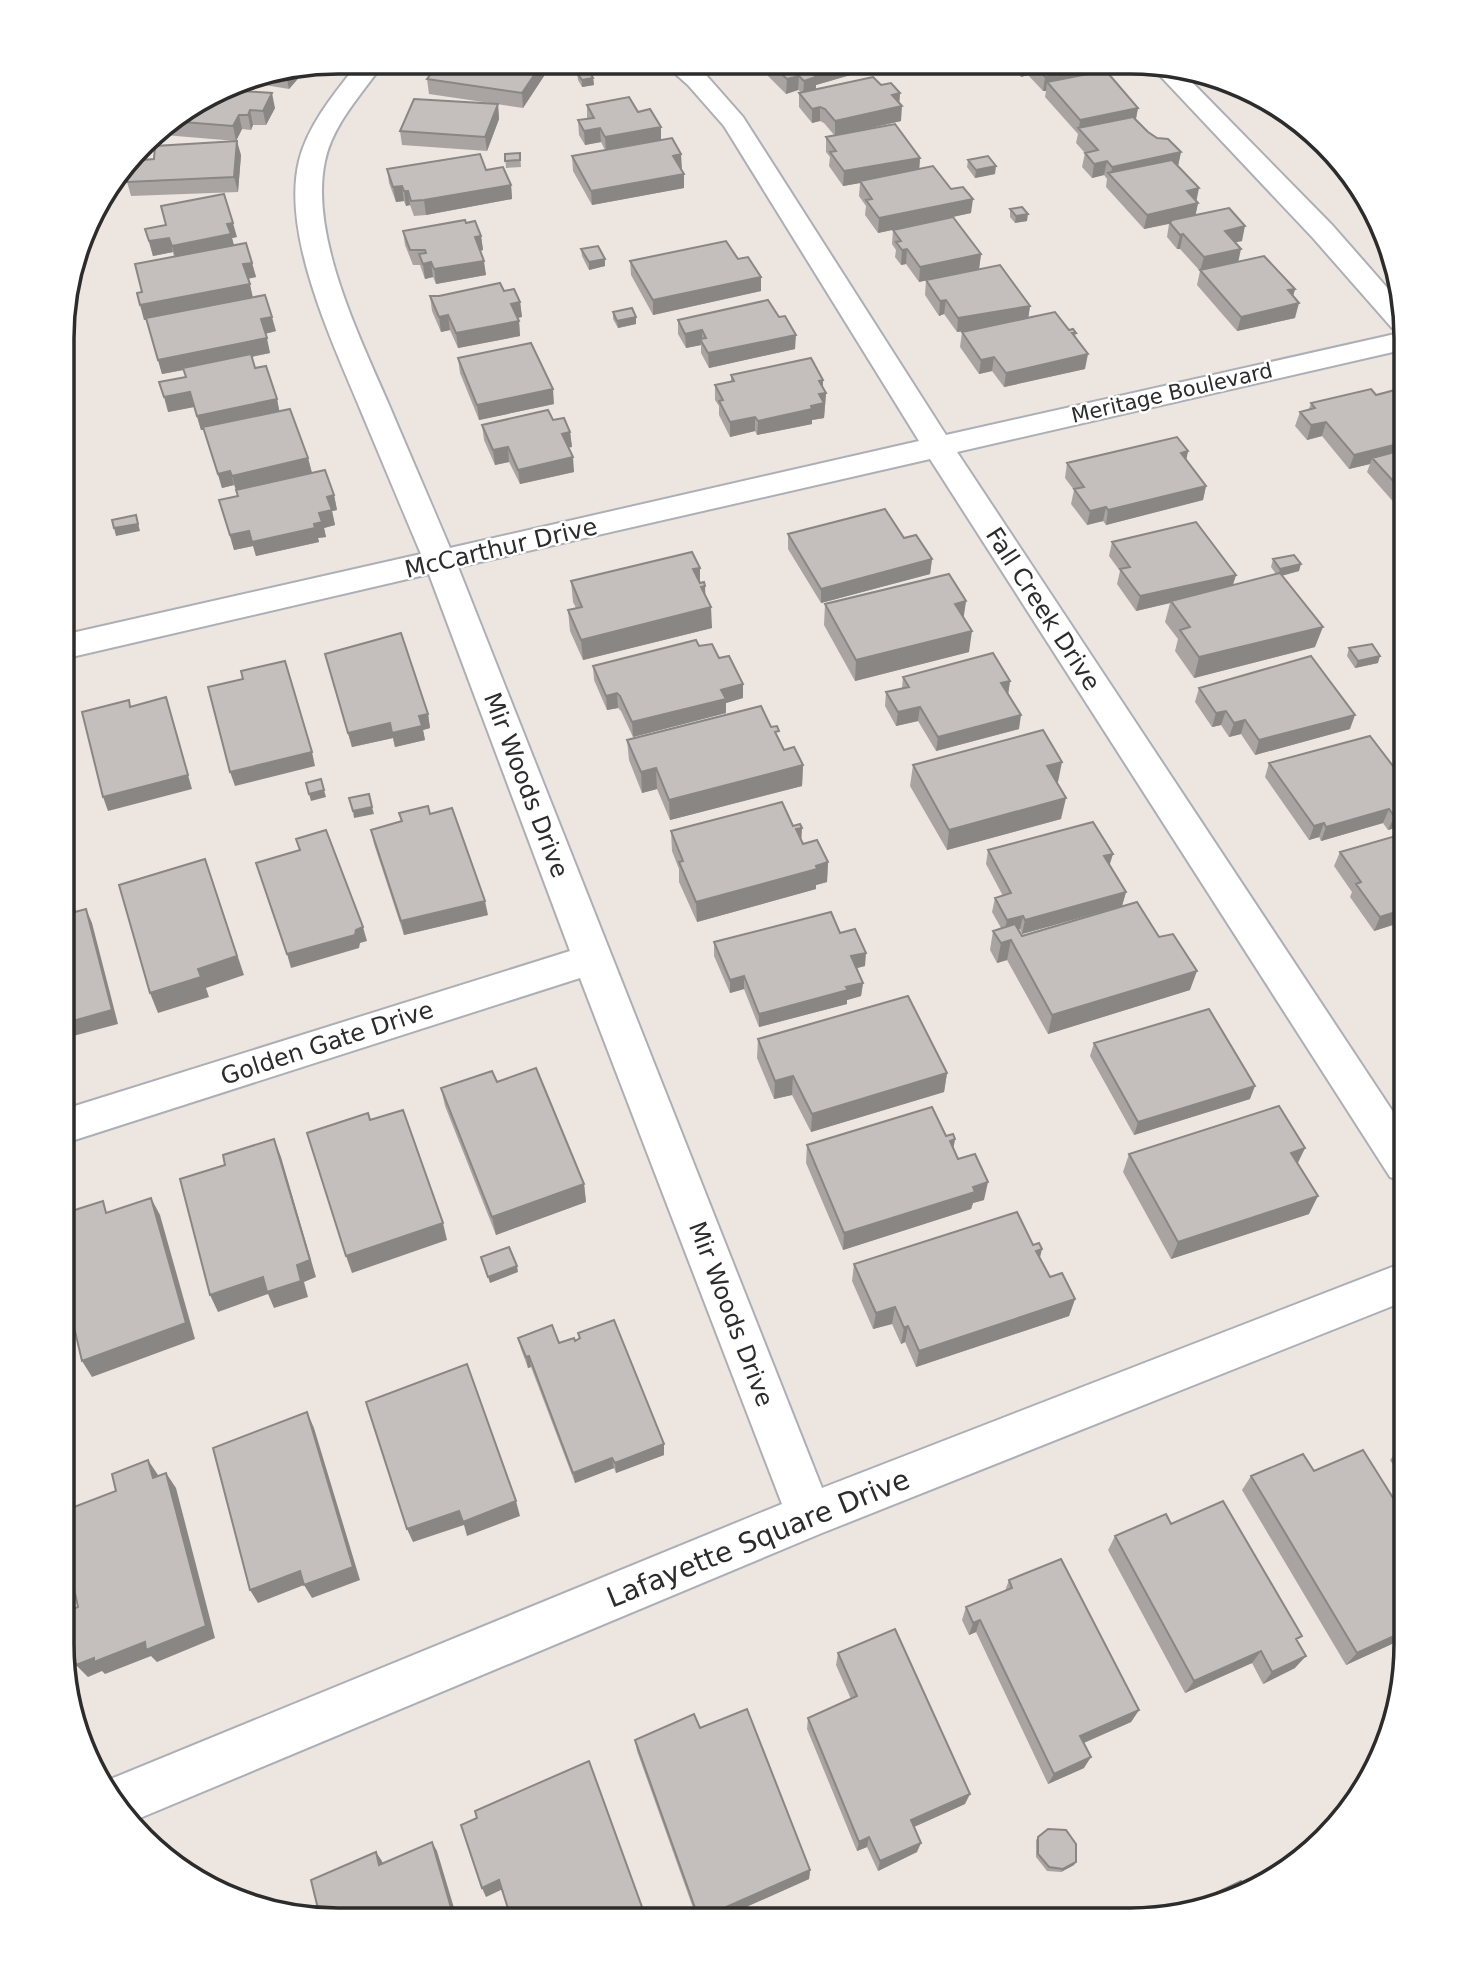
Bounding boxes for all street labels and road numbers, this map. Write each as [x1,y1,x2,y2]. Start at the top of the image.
street label: Meritage Boulevard [1069,358,1275,428]
street label: McCarthur Drive [402,512,600,584]
street label: Fall Creek Drive [980,522,1106,696]
street label: Mir Woods Drive [478,689,574,881]
street label: Golden Gate Drive [217,995,437,1091]
street label: Mir Woods Drive [683,1218,779,1410]
street label: Lafayette Square Drive [602,1463,914,1614]

